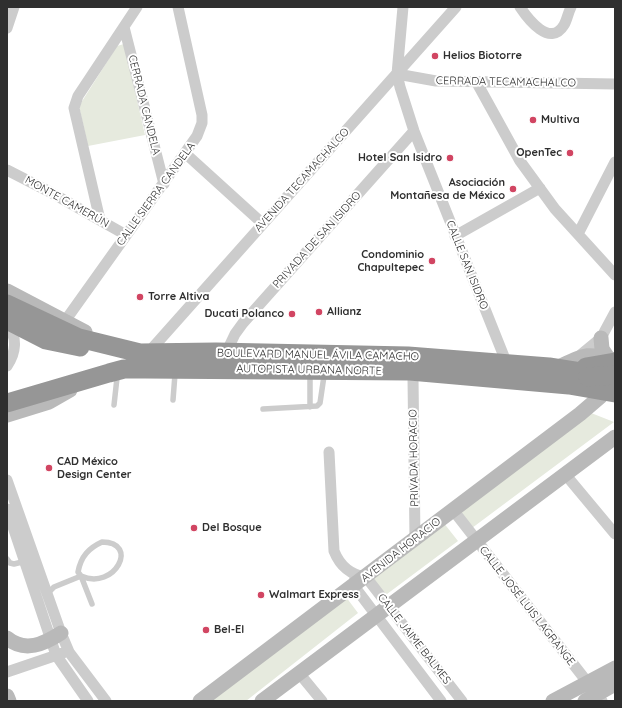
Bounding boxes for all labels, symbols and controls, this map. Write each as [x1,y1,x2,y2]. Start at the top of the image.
place label: Helios Biotorre [443,49,522,63]
marker: Helios Biotorre [430,51,440,61]
street label: CERRADA CANDELA [125,54,163,156]
street label: CERRADA TECAMACHALCO [436,74,576,90]
place label: Multiva [541,113,580,127]
marker: Multiva [528,115,538,125]
street label: AVENIDA TECAMACHALCO [252,125,352,235]
street label: CALLE SIERRA CANDELA [114,140,198,248]
place label: OpenTec [516,146,562,160]
marker: OpenTec [565,148,575,158]
place label: Hotel San Isidro [358,151,442,165]
marker: Hotel San Isidro [445,153,455,163]
street label: MONTE CAMERÚN [23,173,111,231]
place label: Asociación Montañesa de México [390,176,505,202]
marker: Asociación Montañesa de México [508,184,518,194]
street label: PRIVADA DE SAN ISIDRO [270,189,364,291]
street label: CALLE SAN ISIDRO [443,219,491,311]
place label: Condominio Chapultepec [357,248,424,274]
marker: Condominio Chapultepec [427,256,437,266]
place label: Torre Altiva [148,290,209,304]
marker: Torre Altiva [135,292,145,302]
place label: Allianz [327,305,361,319]
place label: Ducati Polanco [204,307,284,321]
marker: Allianz [314,307,324,317]
marker: Ducati Polanco [287,309,297,319]
street label: BOULEVARD MANUEL ÁVILA CAMACHO [217,347,419,363]
street label: AUTOPISTA URBANA NORTE [236,362,382,378]
street label: PRIVADA HORACIO [407,409,421,507]
place label: CAD México Design Center [57,455,132,481]
marker: CAD México Design Center [44,463,54,473]
street label: AVENIDA HORACIO [359,515,443,585]
place label: Del Bosque [202,521,262,535]
marker: Del Bosque [189,523,199,533]
street label: CALLE JOSÉ LUIS LAGRANGE [476,544,578,668]
place label: Walmart Express [269,588,359,602]
marker: Walmart Express [256,590,266,600]
street label: CALLE JAIME BALMES [375,591,453,687]
place label: Bel-El [214,623,244,637]
marker: Bel-El [201,625,211,635]

